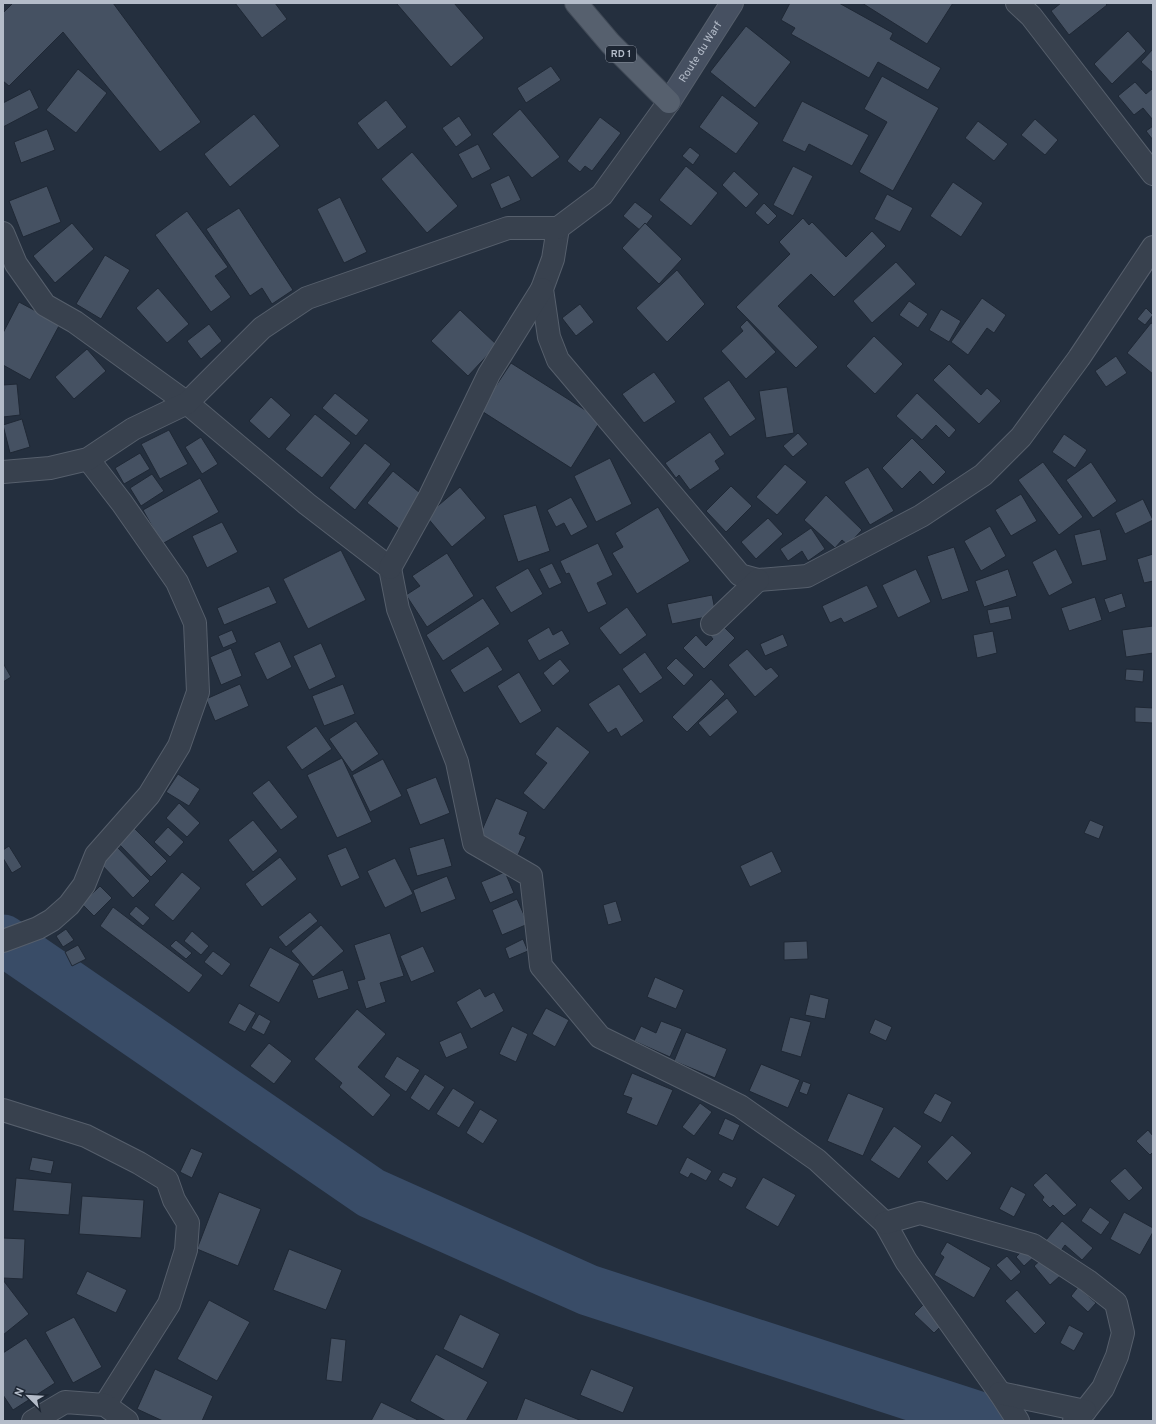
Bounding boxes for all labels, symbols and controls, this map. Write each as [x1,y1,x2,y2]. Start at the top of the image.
street label: Route du Warf [676,19,725,85]
road number: RD 1 [606,46,636,62]
north arrow [8,1376,48,1416]
text: N [12,1386,28,1399]

